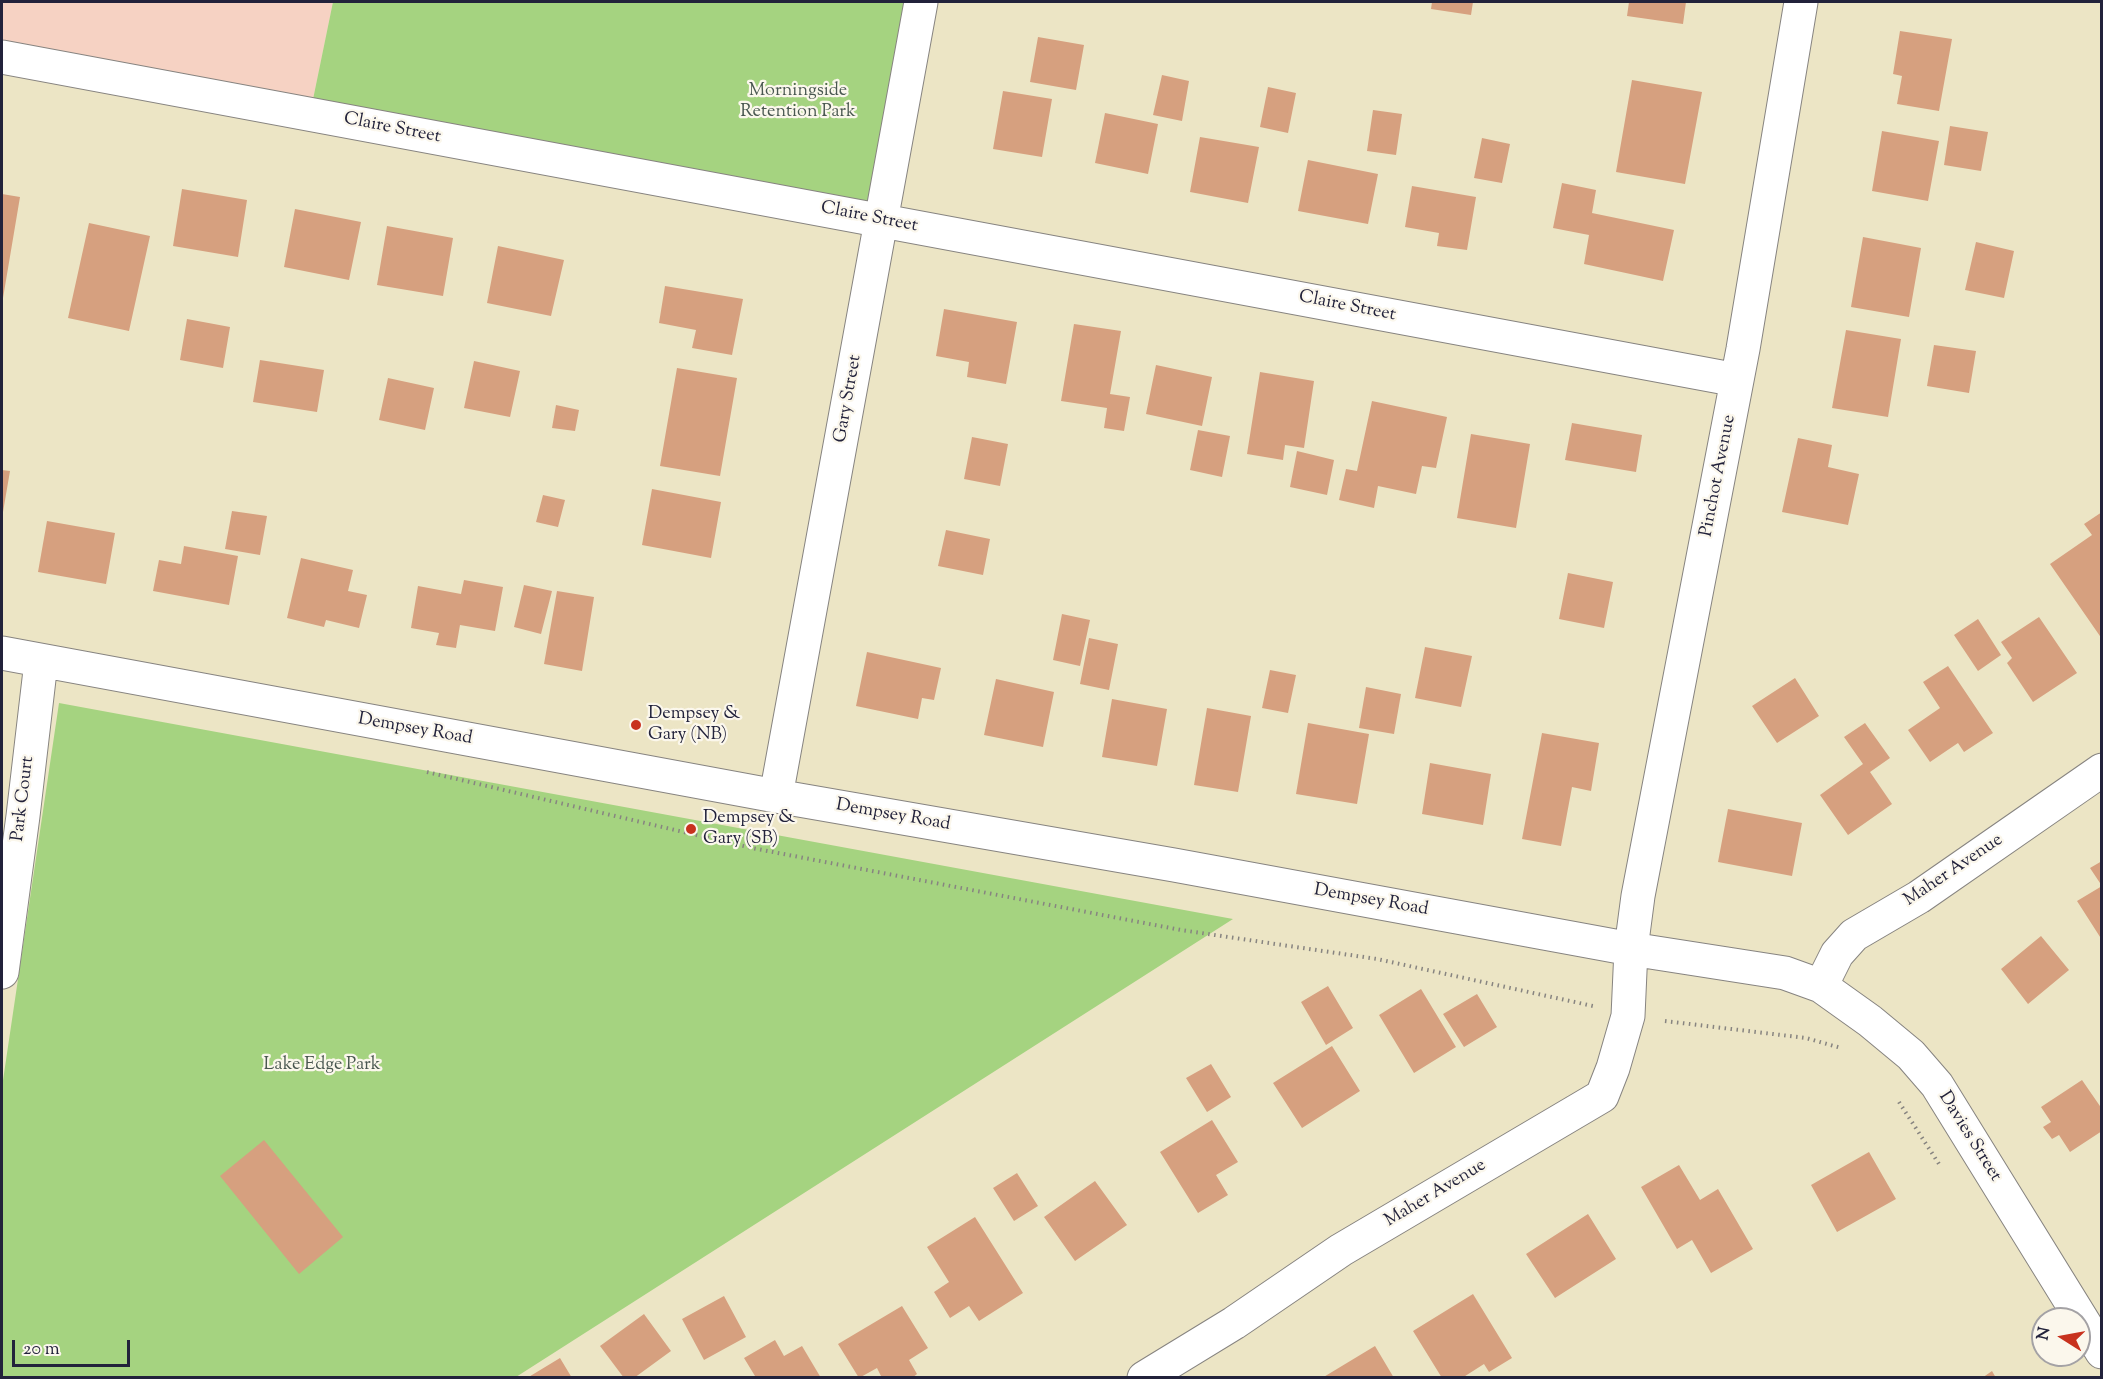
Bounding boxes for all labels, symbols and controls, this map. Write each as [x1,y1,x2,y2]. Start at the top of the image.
park label: Morningside Retention Park [740,81,856,124]
street label: Claire Street [342,109,442,149]
street label: Claire Street [819,198,919,238]
street label: Claire Street [1297,287,1397,327]
street label: Gary Street [831,353,867,445]
street label: Pinchot Avenue [1697,413,1741,539]
place label: Dempsey & Gary (NB) [648,704,740,746]
street label: Dempsey Road [356,709,474,751]
marker: Dempsey & Gary (NB) [629,718,643,732]
street label: Park Court [8,755,40,843]
street label: Dempsey Road [834,795,952,837]
place label: Dempsey & Gary (SB) [703,808,795,850]
marker: Dempsey & Gary (SB) [684,822,698,836]
street label: Maher Avenue [1901,830,2007,912]
street label: Dempsey Road [1312,880,1430,922]
park label: Lake Edge Park [263,1055,381,1077]
street label: Davies Street [1933,1088,2005,1186]
street label: Maher Avenue [1381,1155,1491,1233]
north arrow [2031,1307,2091,1367]
text: N [2032,1325,2057,1342]
scale bar [15,1328,134,1366]
text: 20 m [23,1337,60,1363]

